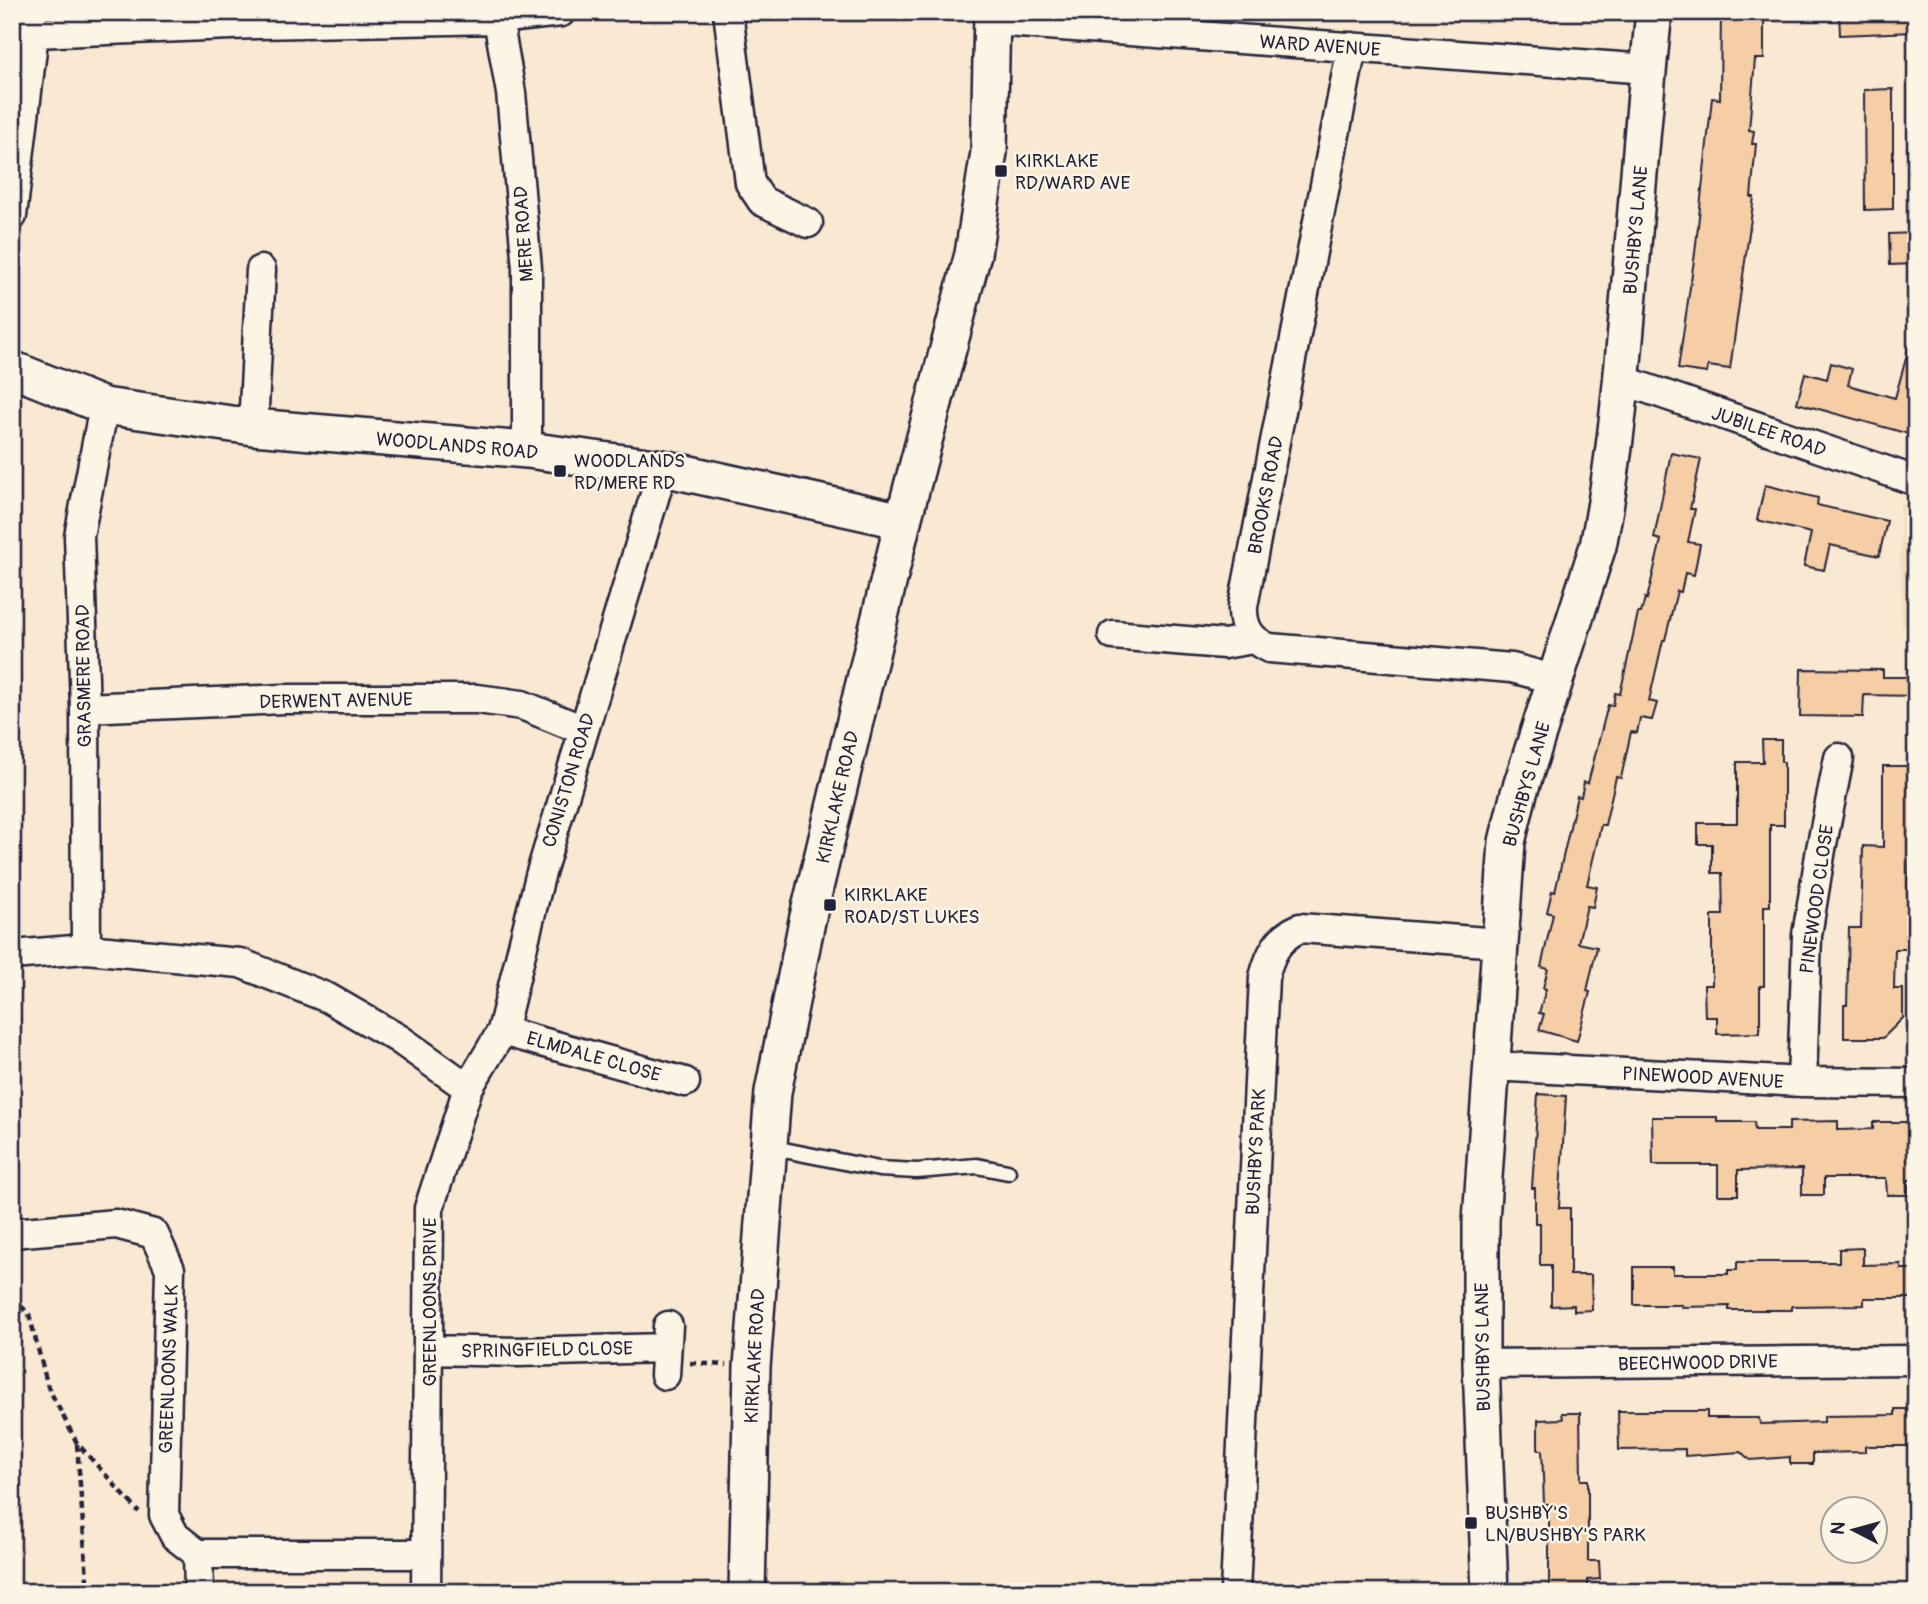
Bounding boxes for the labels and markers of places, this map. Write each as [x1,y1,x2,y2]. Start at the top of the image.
place label: KIRKLAKE RD/WARD AVE [1015,149,1130,195]
marker: KIRKLAKE RD/WARD AVE [993,163,1009,179]
place label: WOODLANDS RD/MERE RD [574,449,685,495]
marker: WOODLANDS RD/MERE RD [552,463,568,479]
place label: KIRKLAKE ROAD/ST LUKES [844,883,980,929]
marker: KIRKLAKE ROAD/ST LUKES [822,897,838,913]
place label: BUSHBY'S LN/BUSHBY'S PARK [1485,1501,1646,1547]
marker: BUSHBY'S LN/BUSHBY'S PARK [1463,1515,1479,1531]

